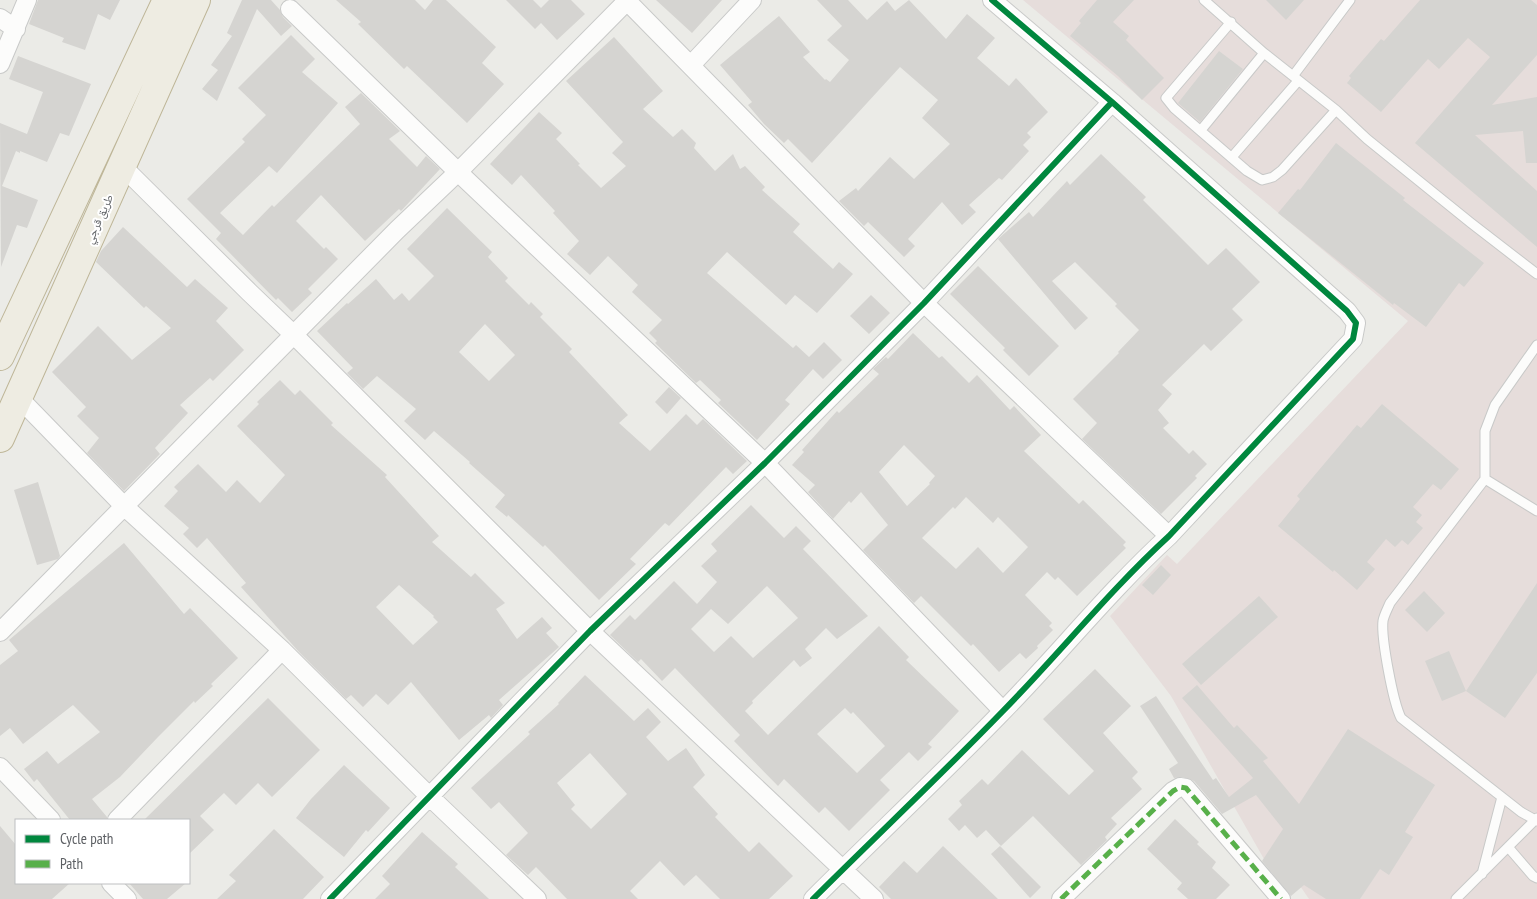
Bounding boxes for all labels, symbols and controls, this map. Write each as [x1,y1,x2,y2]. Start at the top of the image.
street label: طريق قرجي [81,192,119,247]
legend [15,819,190,884]
text: Cycle path [60,829,113,848]
text: Path [60,854,83,873]

